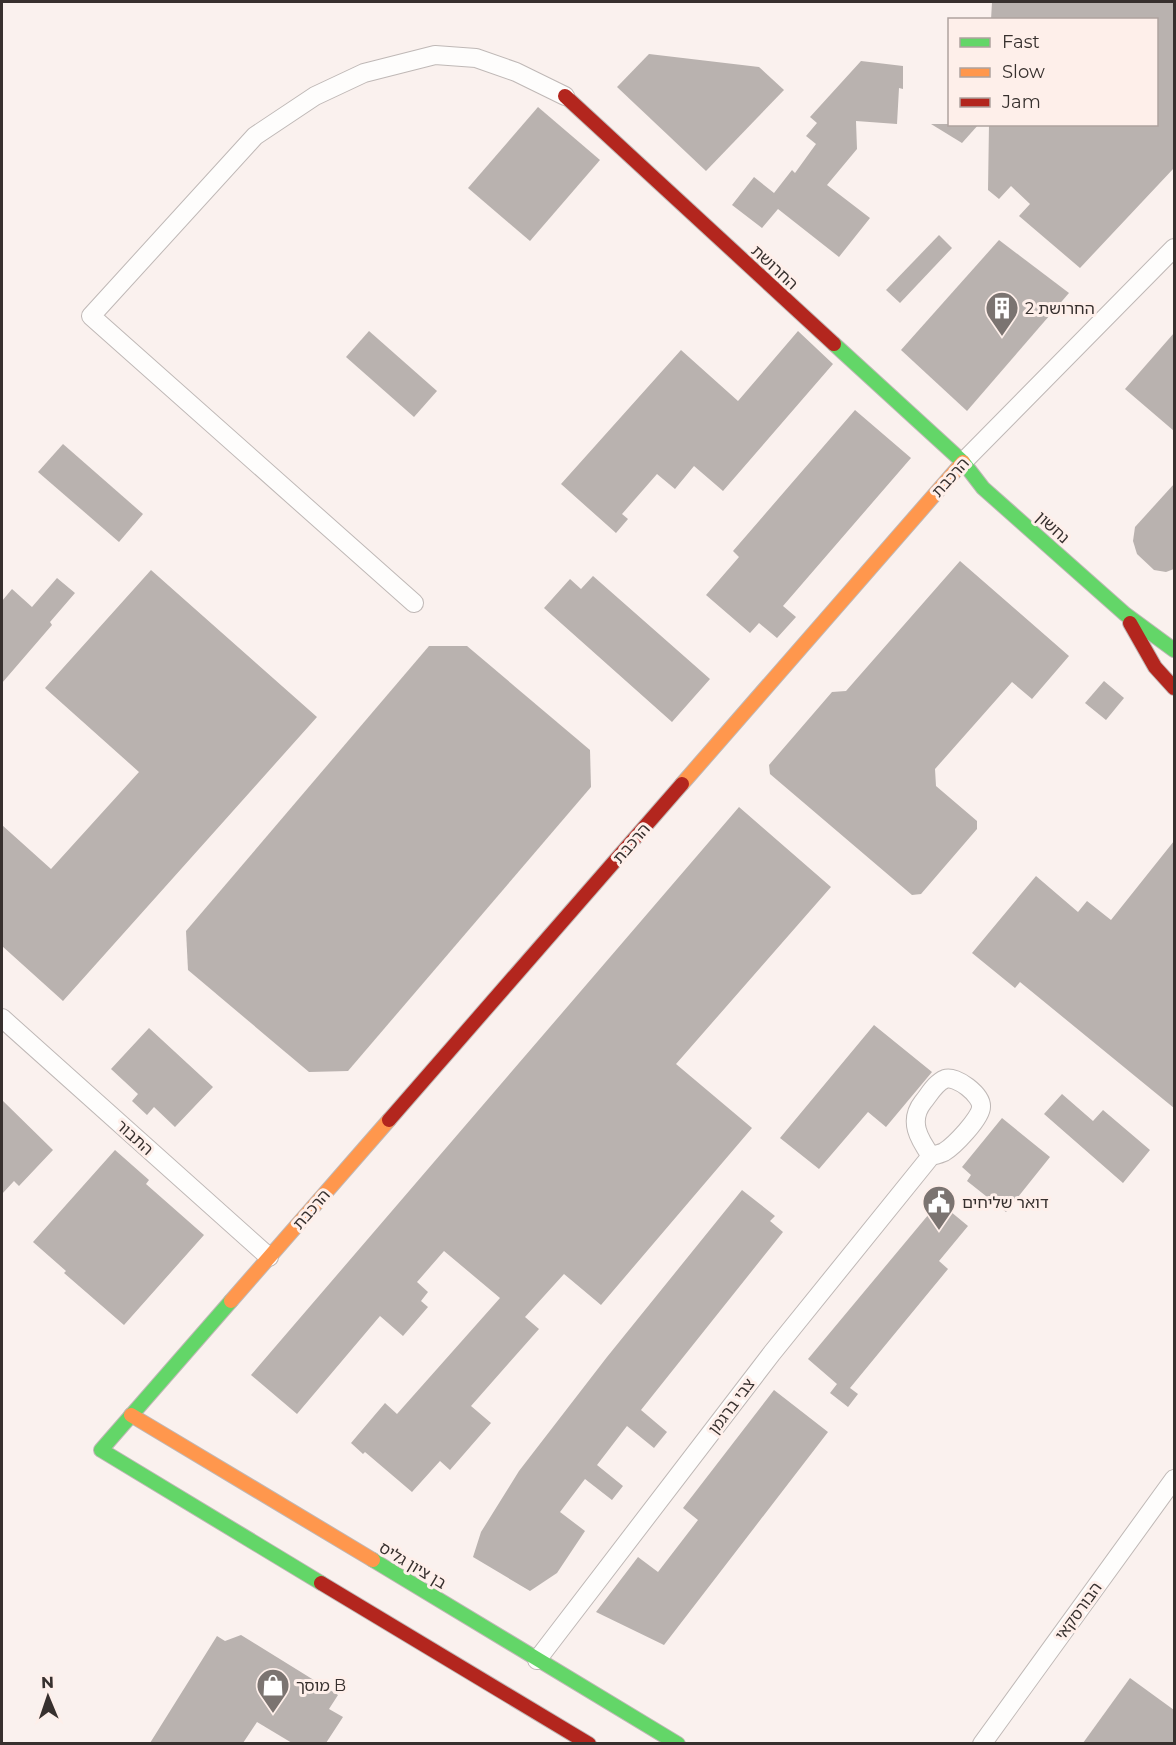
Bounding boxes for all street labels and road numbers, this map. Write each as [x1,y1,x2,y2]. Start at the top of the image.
street label: החרושת [748,241,802,294]
street label: הרכבת [928,454,973,501]
street label: נחשון [1032,507,1073,547]
street label: הרכבת [609,820,654,867]
street label: התבור [112,1116,157,1159]
street label: הרכבת [289,1186,334,1233]
street label: צבי ברגמן [704,1374,759,1438]
street label: בן ציון גליס [376,1538,450,1593]
street label: הבורסקאי [1051,1579,1106,1644]

